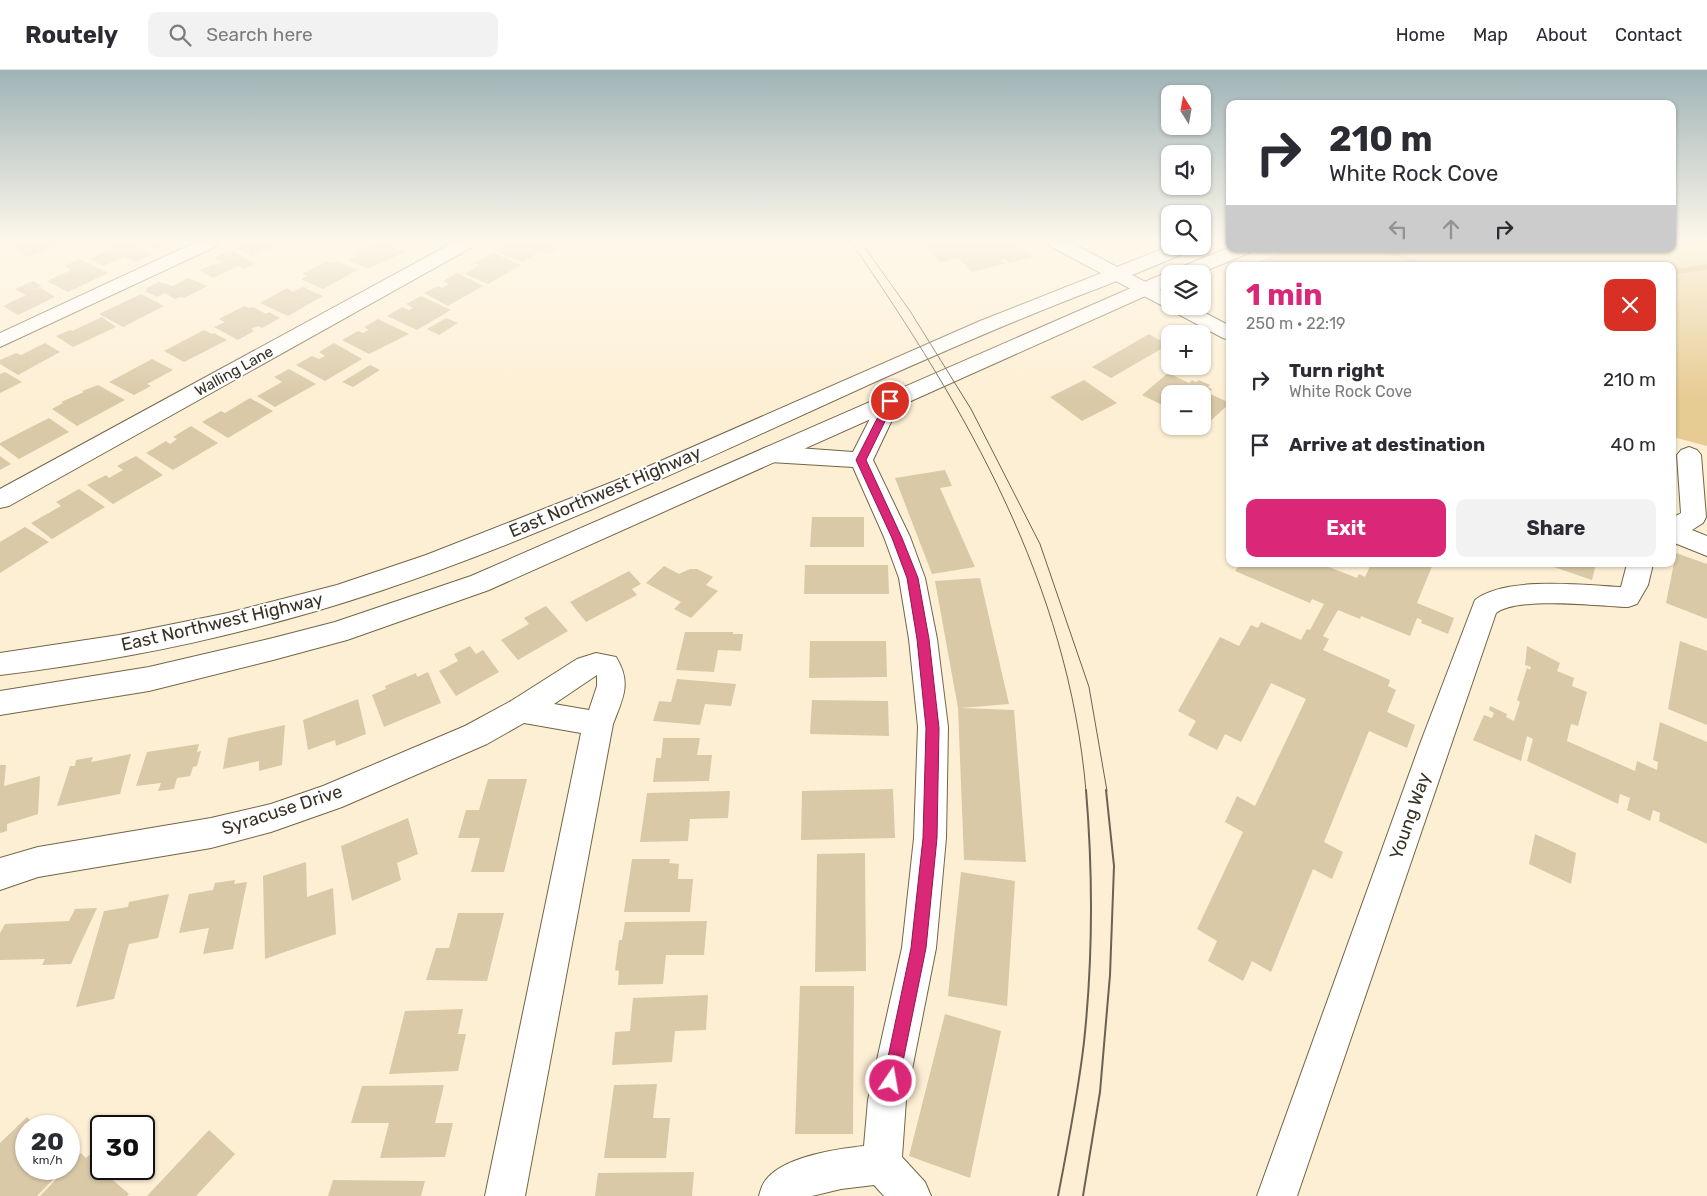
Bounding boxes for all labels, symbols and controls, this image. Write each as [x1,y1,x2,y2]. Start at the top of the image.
search box [148,12,498,57]
text: Routely [25,21,118,49]
icon: search [166,21,194,49]
text: Search here [206,23,313,46]
text: Home [1396,24,1445,46]
text: Map [1473,24,1508,46]
text: About [1536,24,1587,46]
text: Contact [1615,24,1682,46]
north arrow [1161,85,1211,135]
map controls [1161,85,1211,435]
text: 210 m [1329,118,1432,160]
icon: right [1246,120,1311,185]
button: sound [1161,145,1211,195]
text: White Rock Cove [1329,160,1498,187]
button: search [1161,205,1211,255]
icon: left [1384,215,1412,243]
icon: ahead [1437,215,1465,243]
icon: right [1490,215,1518,243]
button: layers [1161,265,1211,315]
text: 1 min [1246,277,1323,313]
button: close [1604,279,1656,331]
text: 250 m · 22:19 [1246,314,1346,333]
button: + [1161,325,1211,375]
street label: Walling Lane [192,342,276,400]
text: Turn right [1289,359,1384,382]
icon: right [1246,366,1274,394]
text: 210 m [1603,368,1656,391]
pin [869,380,911,422]
text: White Rock Cove [1289,382,1412,401]
button: − [1161,385,1211,435]
icon: arrive [876,387,904,415]
icon: arrive [1246,431,1274,459]
text: Arrive at destination [1289,433,1485,456]
text: 40 m [1611,433,1656,456]
street label: East Northwest Highway [506,442,704,542]
button: Exit [1246,499,1446,557]
button: Share [1456,499,1656,557]
street label: East Northwest Highway [119,588,325,656]
street label: Young Way [1385,769,1435,862]
street label: Syracuse Drive [219,780,345,840]
position arrow [864,1054,916,1106]
speed limit sign: 30 [90,1115,155,1180]
text: 20 [31,1127,64,1156]
text: km/h [33,1153,62,1167]

